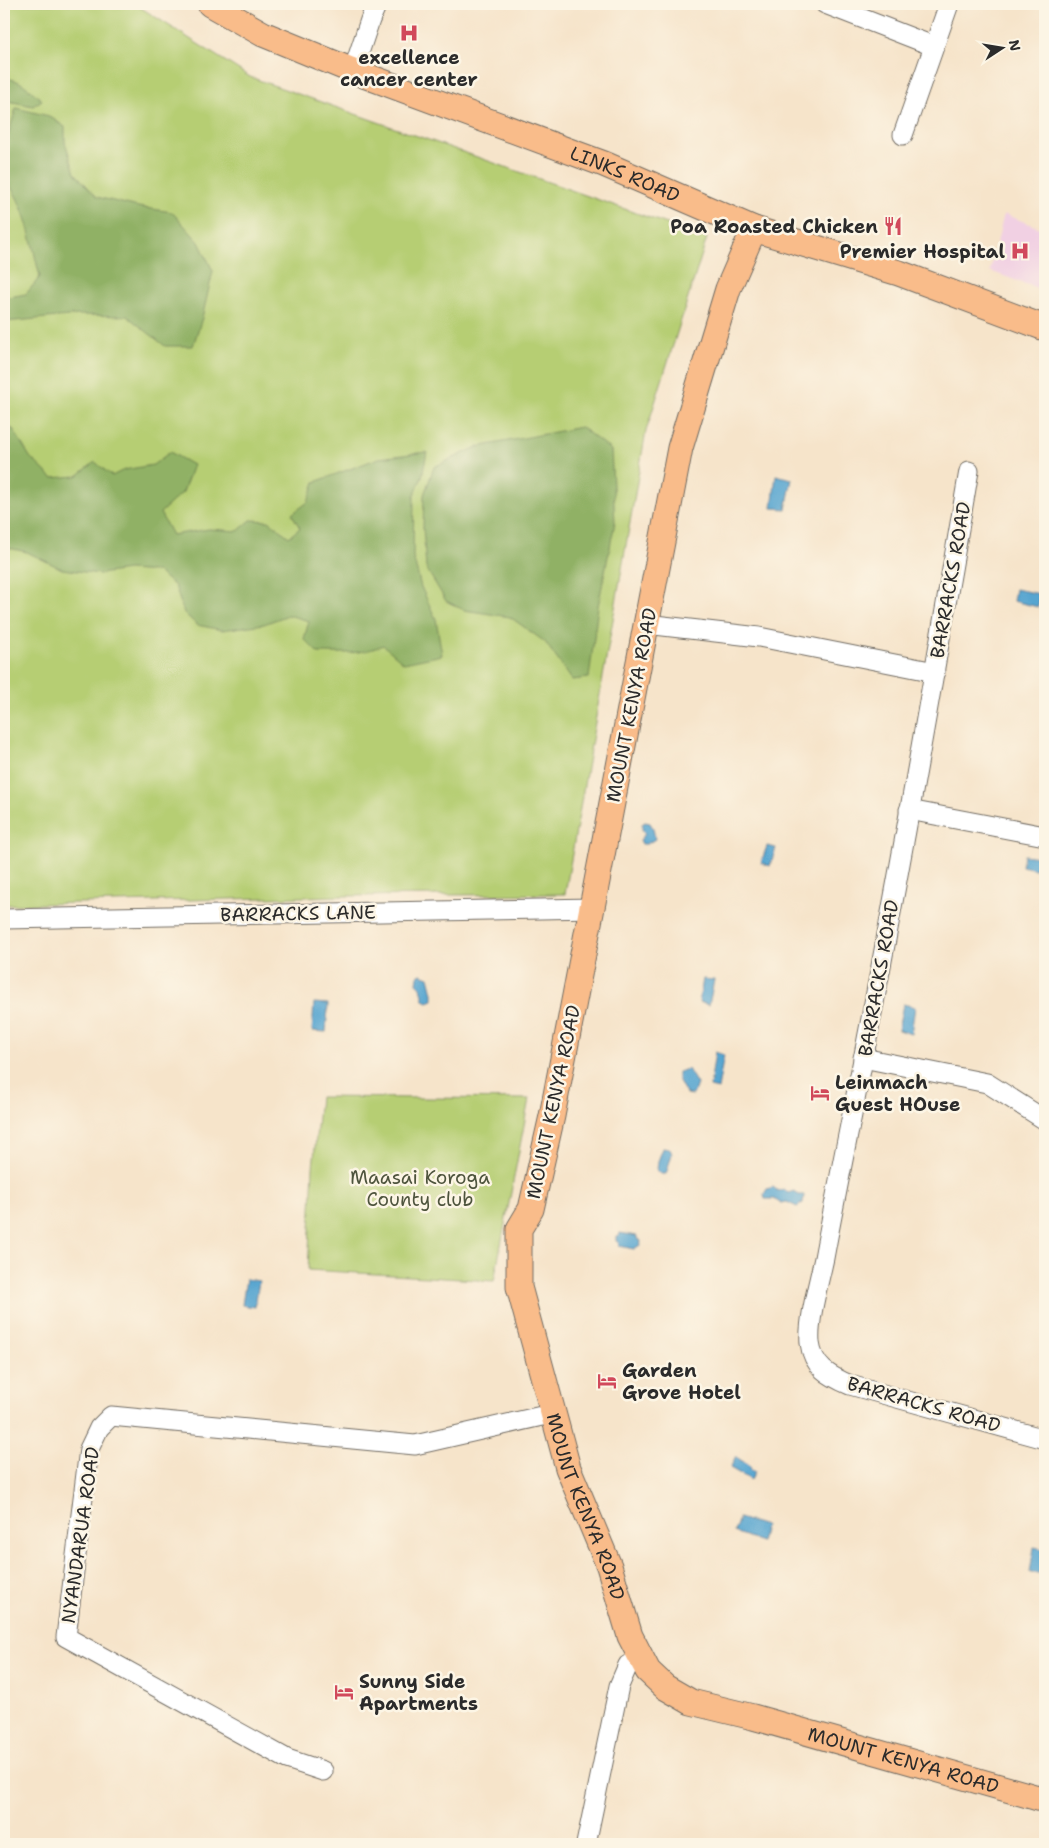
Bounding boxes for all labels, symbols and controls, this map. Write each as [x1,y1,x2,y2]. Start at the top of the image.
hospital icon: excellence cancer center [398,22,420,44]
north arrow [976,22,1026,72]
text: N [1005,38,1025,53]
place label: excellence cancer center [340,45,478,92]
street label: LINKS ROAD [566,140,684,208]
place label: Poa Roasted Chicken [670,214,878,239]
restaurant icon: Poa Roasted Chicken [882,215,904,237]
place label: Premier Hospital [840,239,1005,264]
hospital icon: Premier Hospital [1009,240,1031,262]
street label: BARRACKS ROAD [924,500,977,660]
street label: MOUNT KENYA ROAD [600,606,663,804]
street label: BARRACKS ROAD [852,898,905,1058]
street label: BARRACKS LANE [220,900,376,927]
street label: MOUNT KENYA ROAD [521,1003,586,1201]
place label: Leinmach Guest HOuse [835,1070,960,1117]
hotel icon: Leinmach Guest HOuse [809,1082,831,1104]
park label: Maasai Koroga County club [350,1165,490,1212]
place label: Garden Grove Hotel [622,1358,741,1405]
hotel icon: Garden Grove Hotel [596,1370,618,1392]
street label: BARRACKS ROAD [844,1371,1003,1438]
street label: MOUNT KENYA ROAD [541,1410,630,1603]
street label: NYANDARUA ROAD [56,1445,105,1625]
place label: Sunny Side Apartments [359,1669,478,1716]
hotel icon: Sunny Side Apartments [333,1681,355,1703]
street label: MOUNT KENYA ROAD [805,1721,1002,1799]

